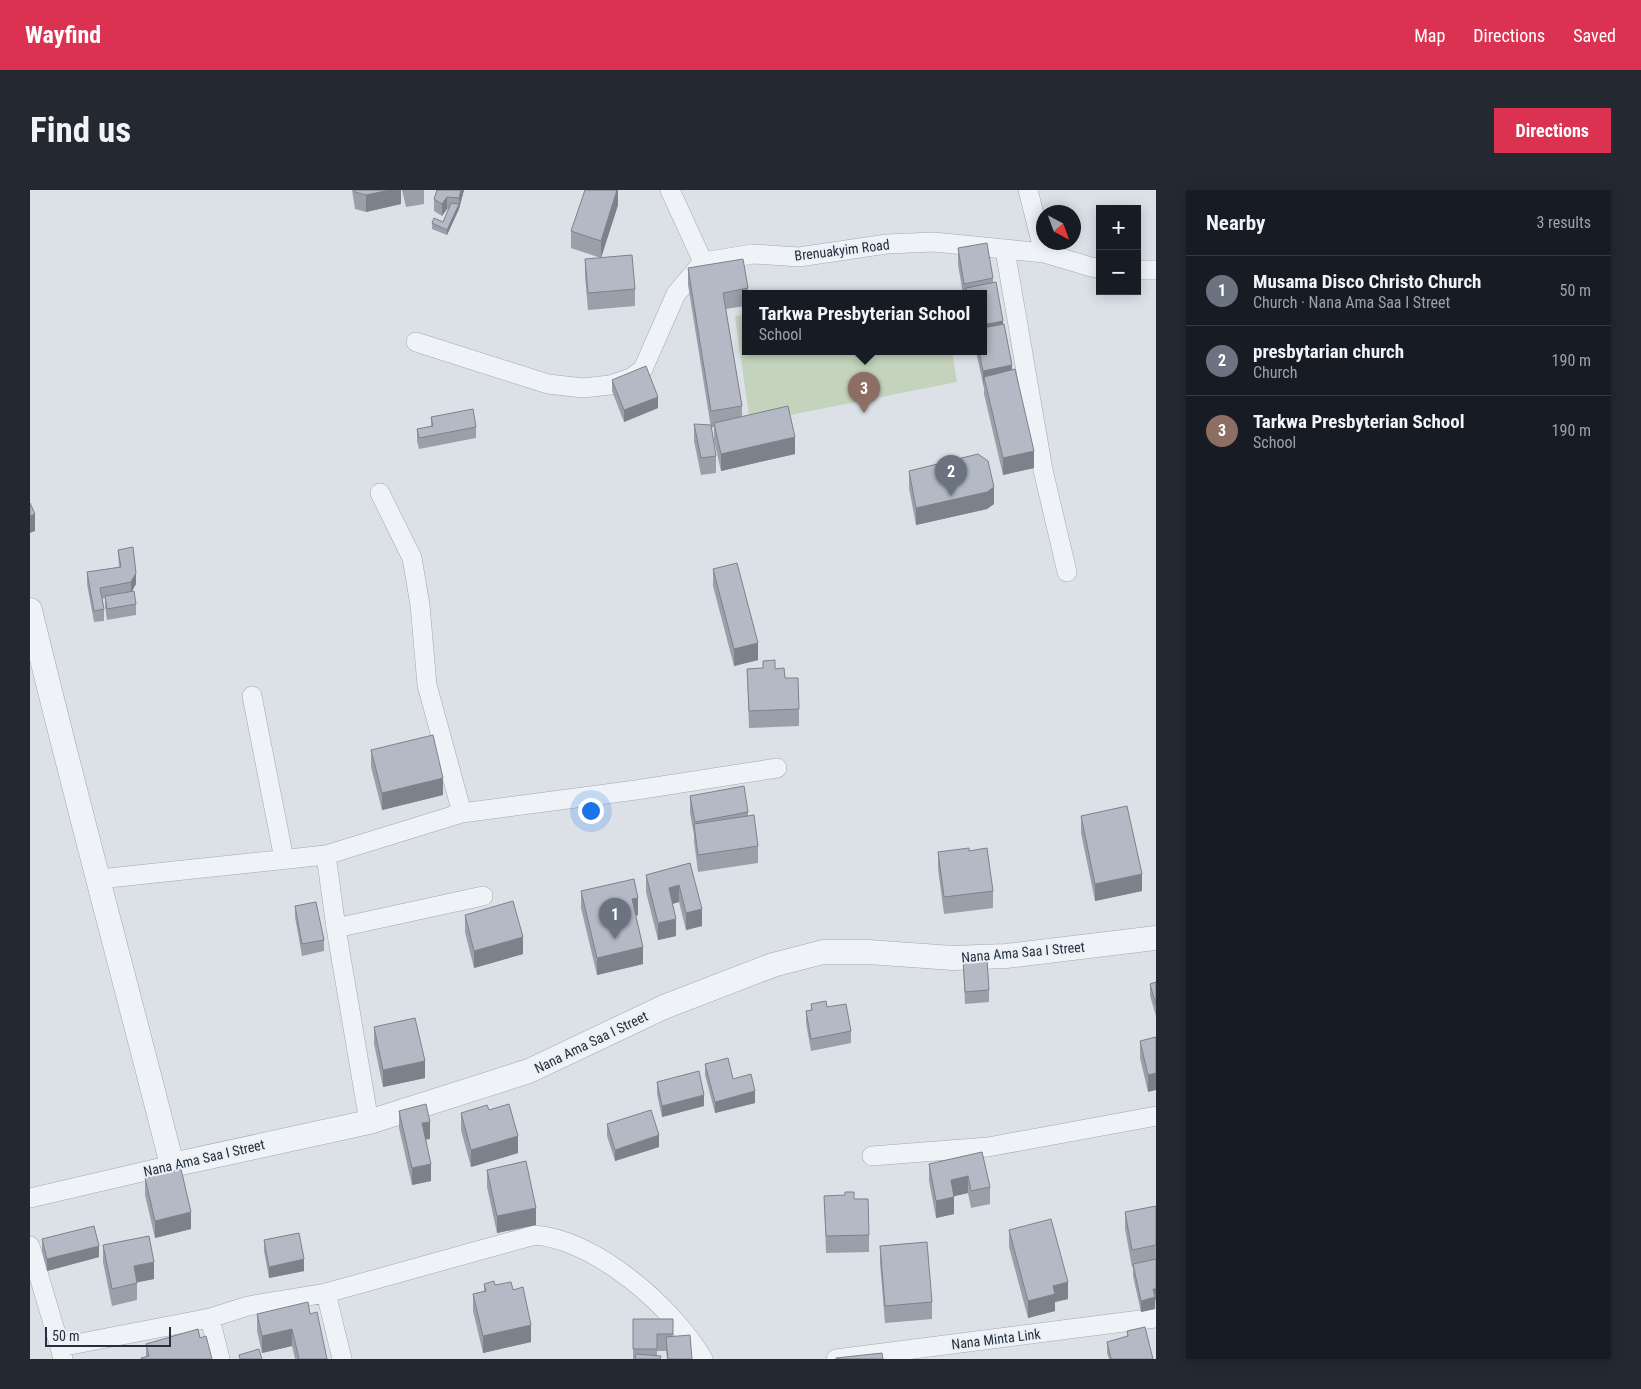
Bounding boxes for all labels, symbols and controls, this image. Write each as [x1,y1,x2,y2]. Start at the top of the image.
text: Wayfind [25,21,101,49]
text: Map [1414,25,1445,46]
text: Directions [1473,25,1545,46]
text: Saved [1573,25,1616,46]
button: Directions [1494,108,1611,153]
text: Find us [30,110,131,151]
north arrow [1036,205,1081,250]
map controls [1096,205,1141,295]
button: + [1096,205,1141,250]
text: Nearby [1206,211,1265,235]
text: 3 results [1536,213,1591,232]
street label: Brenuakyim Road [793,236,891,264]
button: − [1096,250,1141,295]
text: Musama Disco Christo Church [1253,270,1481,293]
text: 1 [1218,281,1226,300]
text: 50 m [1559,281,1591,300]
popup [742,290,987,355]
text: Church · Nana Ama Saa I Street [1253,293,1450,312]
text: Tarkwa Presbyterian School [759,302,970,325]
text: School [759,325,802,344]
text: presbytarian church [1253,340,1404,363]
text: 2 [1218,351,1226,370]
text: 190 m [1552,351,1591,370]
text: Church [1253,363,1297,382]
pin: 3 [848,372,880,413]
text: Tarkwa Presbyterian School [1253,410,1465,433]
text: 3 [1218,421,1226,440]
text: 190 m [1552,421,1591,440]
text: School [1253,433,1296,452]
pin: 2 [935,455,967,496]
your location [578,798,604,824]
pin: 1 [599,898,631,939]
street label: Nana Ama Saa I Street [961,939,1085,965]
street label: Nana Ama Saa I Street [532,1008,650,1076]
street label: Nana Ama Saa I Street [142,1136,266,1180]
scale bar [45,1324,171,1347]
street label: Nana Minta Link [951,1326,1042,1352]
text: 50 m [52,1328,80,1344]

